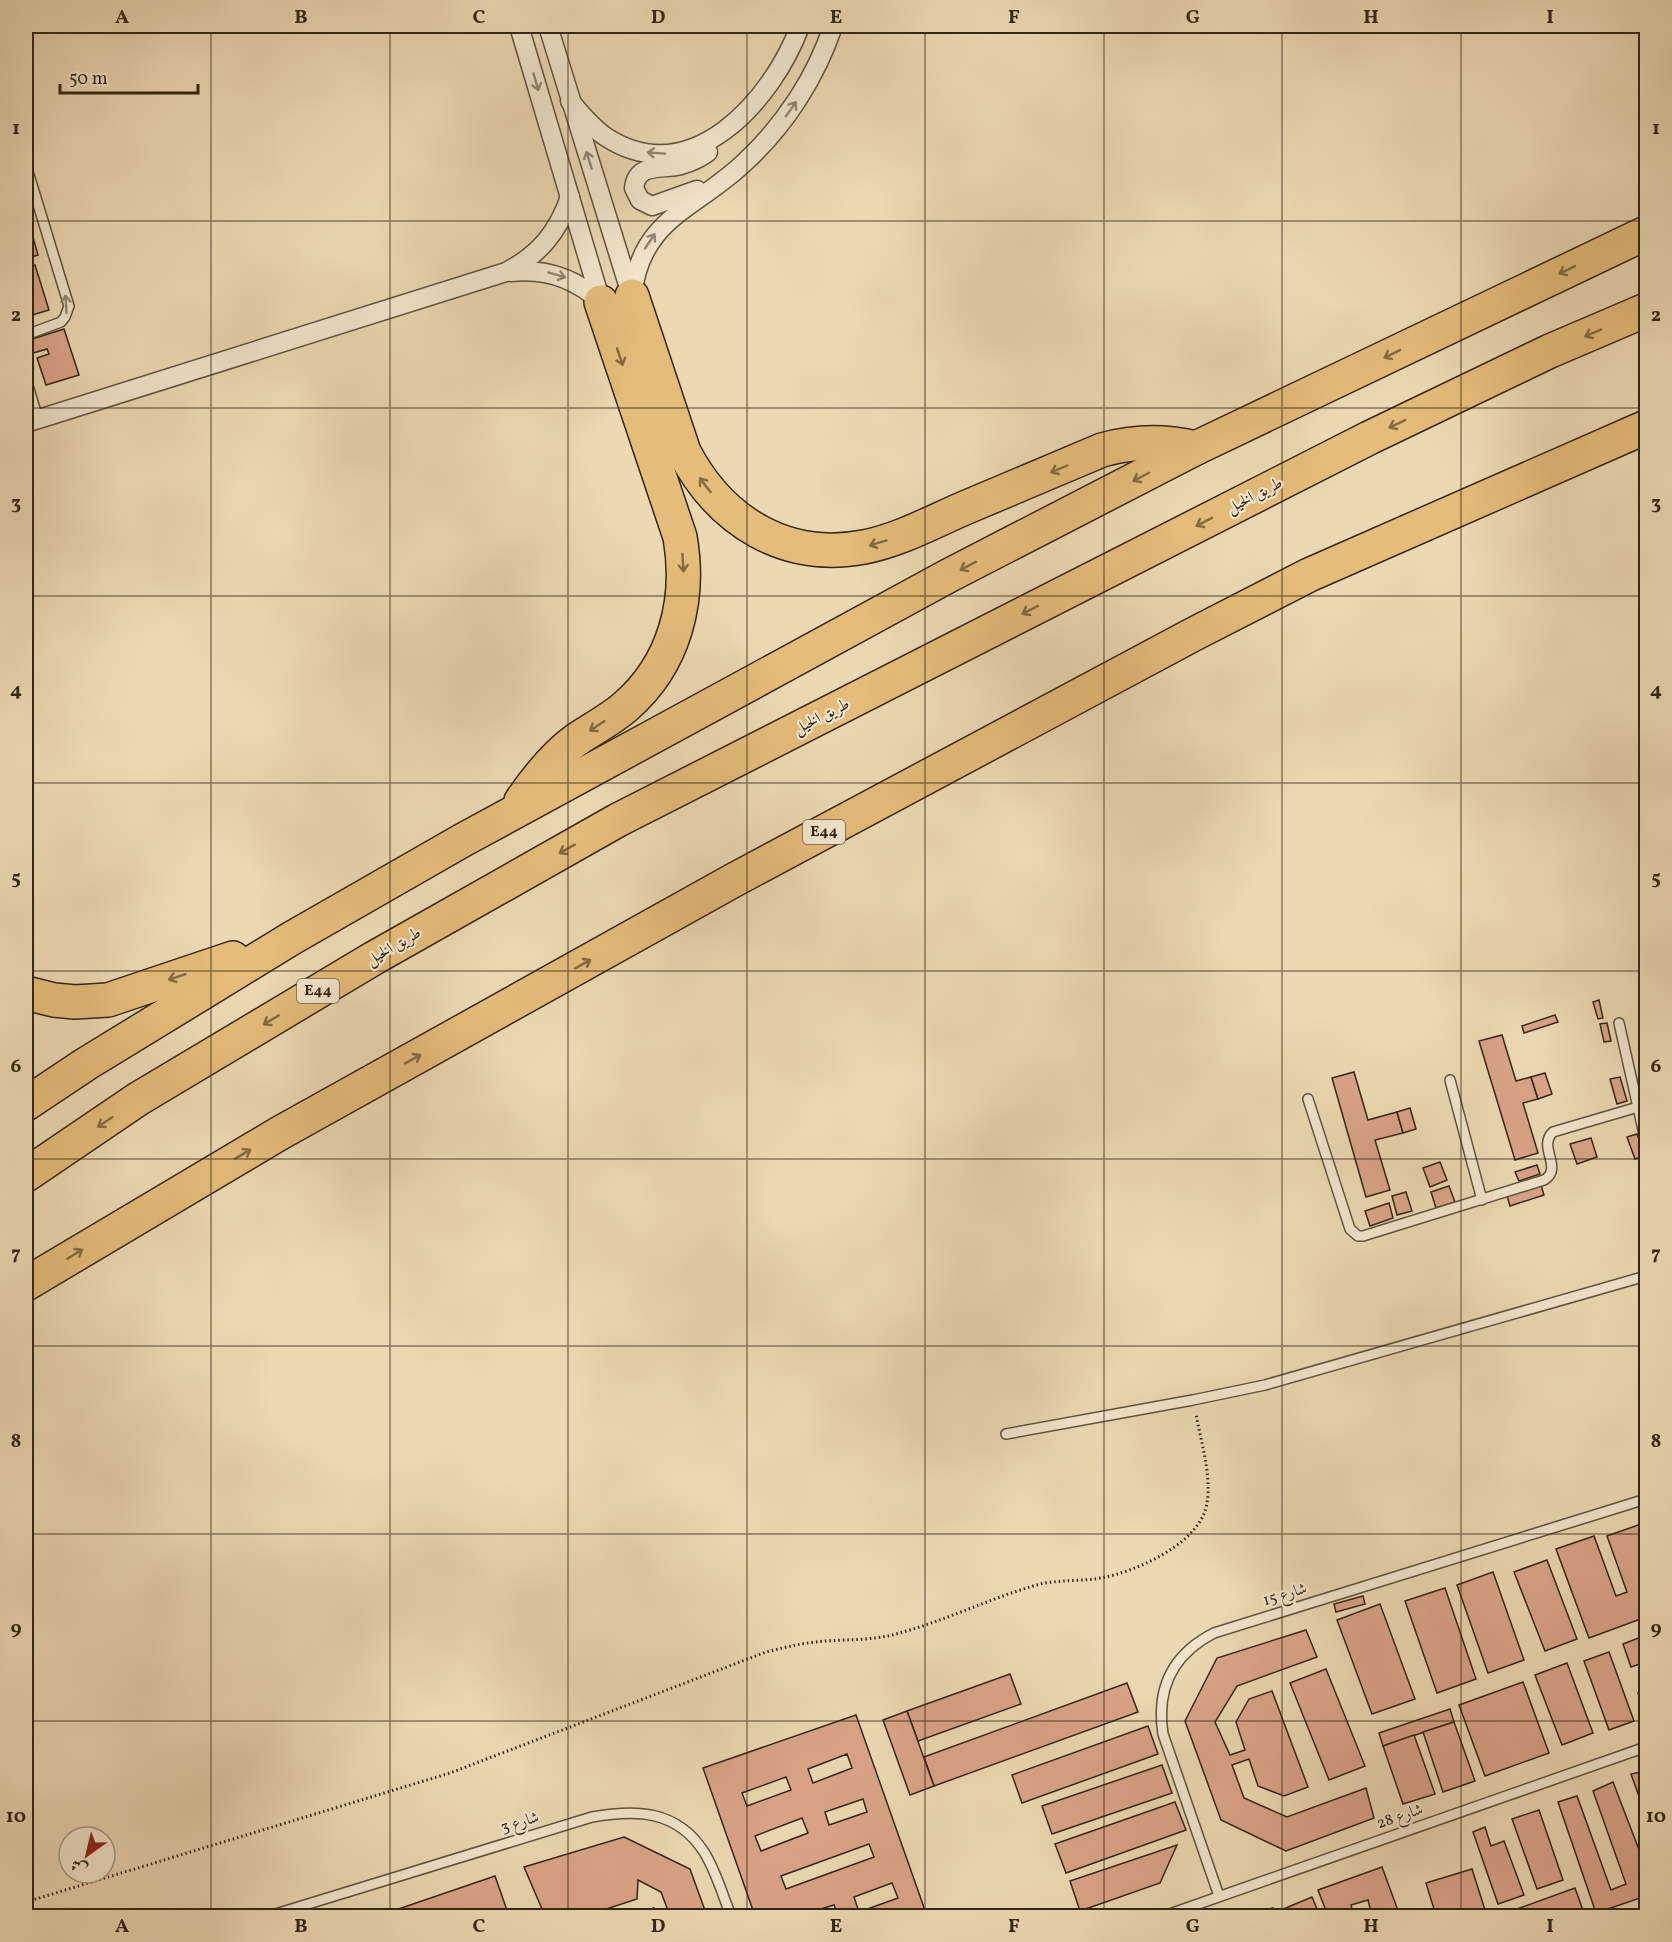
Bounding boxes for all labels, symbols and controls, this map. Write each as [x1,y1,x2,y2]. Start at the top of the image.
text: A [115,4,129,32]
text: B [294,4,308,32]
text: C [473,4,486,32]
text: D [651,4,665,32]
text: E [830,4,842,32]
text: F [1008,4,1020,32]
text: G [1186,4,1200,32]
text: H [1363,4,1379,32]
text: I [1546,4,1554,32]
scale bar [60,57,198,95]
text: 50 m [69,67,108,92]
one-way arrow [531,72,542,91]
one-way arrow [785,101,797,117]
text: 1 [12,115,20,143]
text: 1 [1652,115,1660,143]
one-way arrow [646,147,666,158]
one-way arrow [583,151,594,170]
one-way arrow [644,233,657,250]
one-way arrow [1559,265,1577,277]
one-way arrow [547,271,566,282]
one-way arrow [61,295,72,314]
text: 2 [11,302,21,330]
text: 2 [1651,302,1661,330]
one-way arrow [1584,328,1602,339]
one-way arrow [615,347,626,366]
one-way arrow [1383,349,1401,361]
one-way arrow [1388,419,1406,431]
one-way arrow [1050,464,1068,475]
one-way arrow [1133,472,1151,483]
street label: طريق الخيل [1223,473,1287,519]
one-way arrow [698,478,711,494]
text: 3 [11,490,21,518]
text: 3 [1651,490,1661,518]
one-way arrow [1195,516,1213,528]
one-way arrow [869,538,888,549]
one-way arrow [678,553,689,573]
one-way arrow [959,561,977,572]
one-way arrow [1022,605,1040,616]
text: 4 [10,677,22,705]
text: 4 [1650,677,1662,705]
street label: طريق الخيل [790,694,854,740]
one-way arrow [590,720,606,732]
road number: E44 [803,820,845,844]
one-way arrow [559,843,576,855]
text: 5 [11,865,21,893]
text: 5 [1651,865,1661,893]
street label: طريق الخيل [362,922,426,972]
one-way arrow [574,958,592,969]
one-way arrow [168,972,187,983]
road number: E44 [297,979,339,1003]
one-way arrow [263,1014,280,1026]
one-way arrow [404,1052,421,1064]
text: 6 [11,1053,22,1081]
text: 6 [1651,1053,1662,1081]
one-way arrow [97,1116,113,1128]
one-way arrow [234,1148,251,1160]
text: 7 [11,1240,21,1268]
text: 7 [1651,1240,1661,1268]
one-way arrow [66,1247,83,1259]
text: 8 [11,1428,21,1456]
text: 8 [1651,1428,1661,1456]
street label: شارع 15 [1260,1578,1310,1613]
text: 9 [10,1615,22,1643]
text: 9 [1650,1615,1662,1643]
street label: شارع 28 [1374,1799,1426,1836]
text: 10 [6,1803,26,1831]
text: 10 [1646,1803,1666,1831]
street label: شارع 3 [498,1807,542,1840]
north arrow [57,1825,117,1885]
text: ش [67,1852,92,1879]
text: A [115,1913,129,1941]
text: B [294,1913,308,1941]
text: C [473,1913,486,1941]
text: D [651,1913,665,1941]
text: E [830,1913,842,1941]
text: F [1008,1913,1020,1941]
text: G [1186,1913,1200,1941]
text: H [1363,1913,1379,1941]
text: I [1546,1913,1554,1941]

